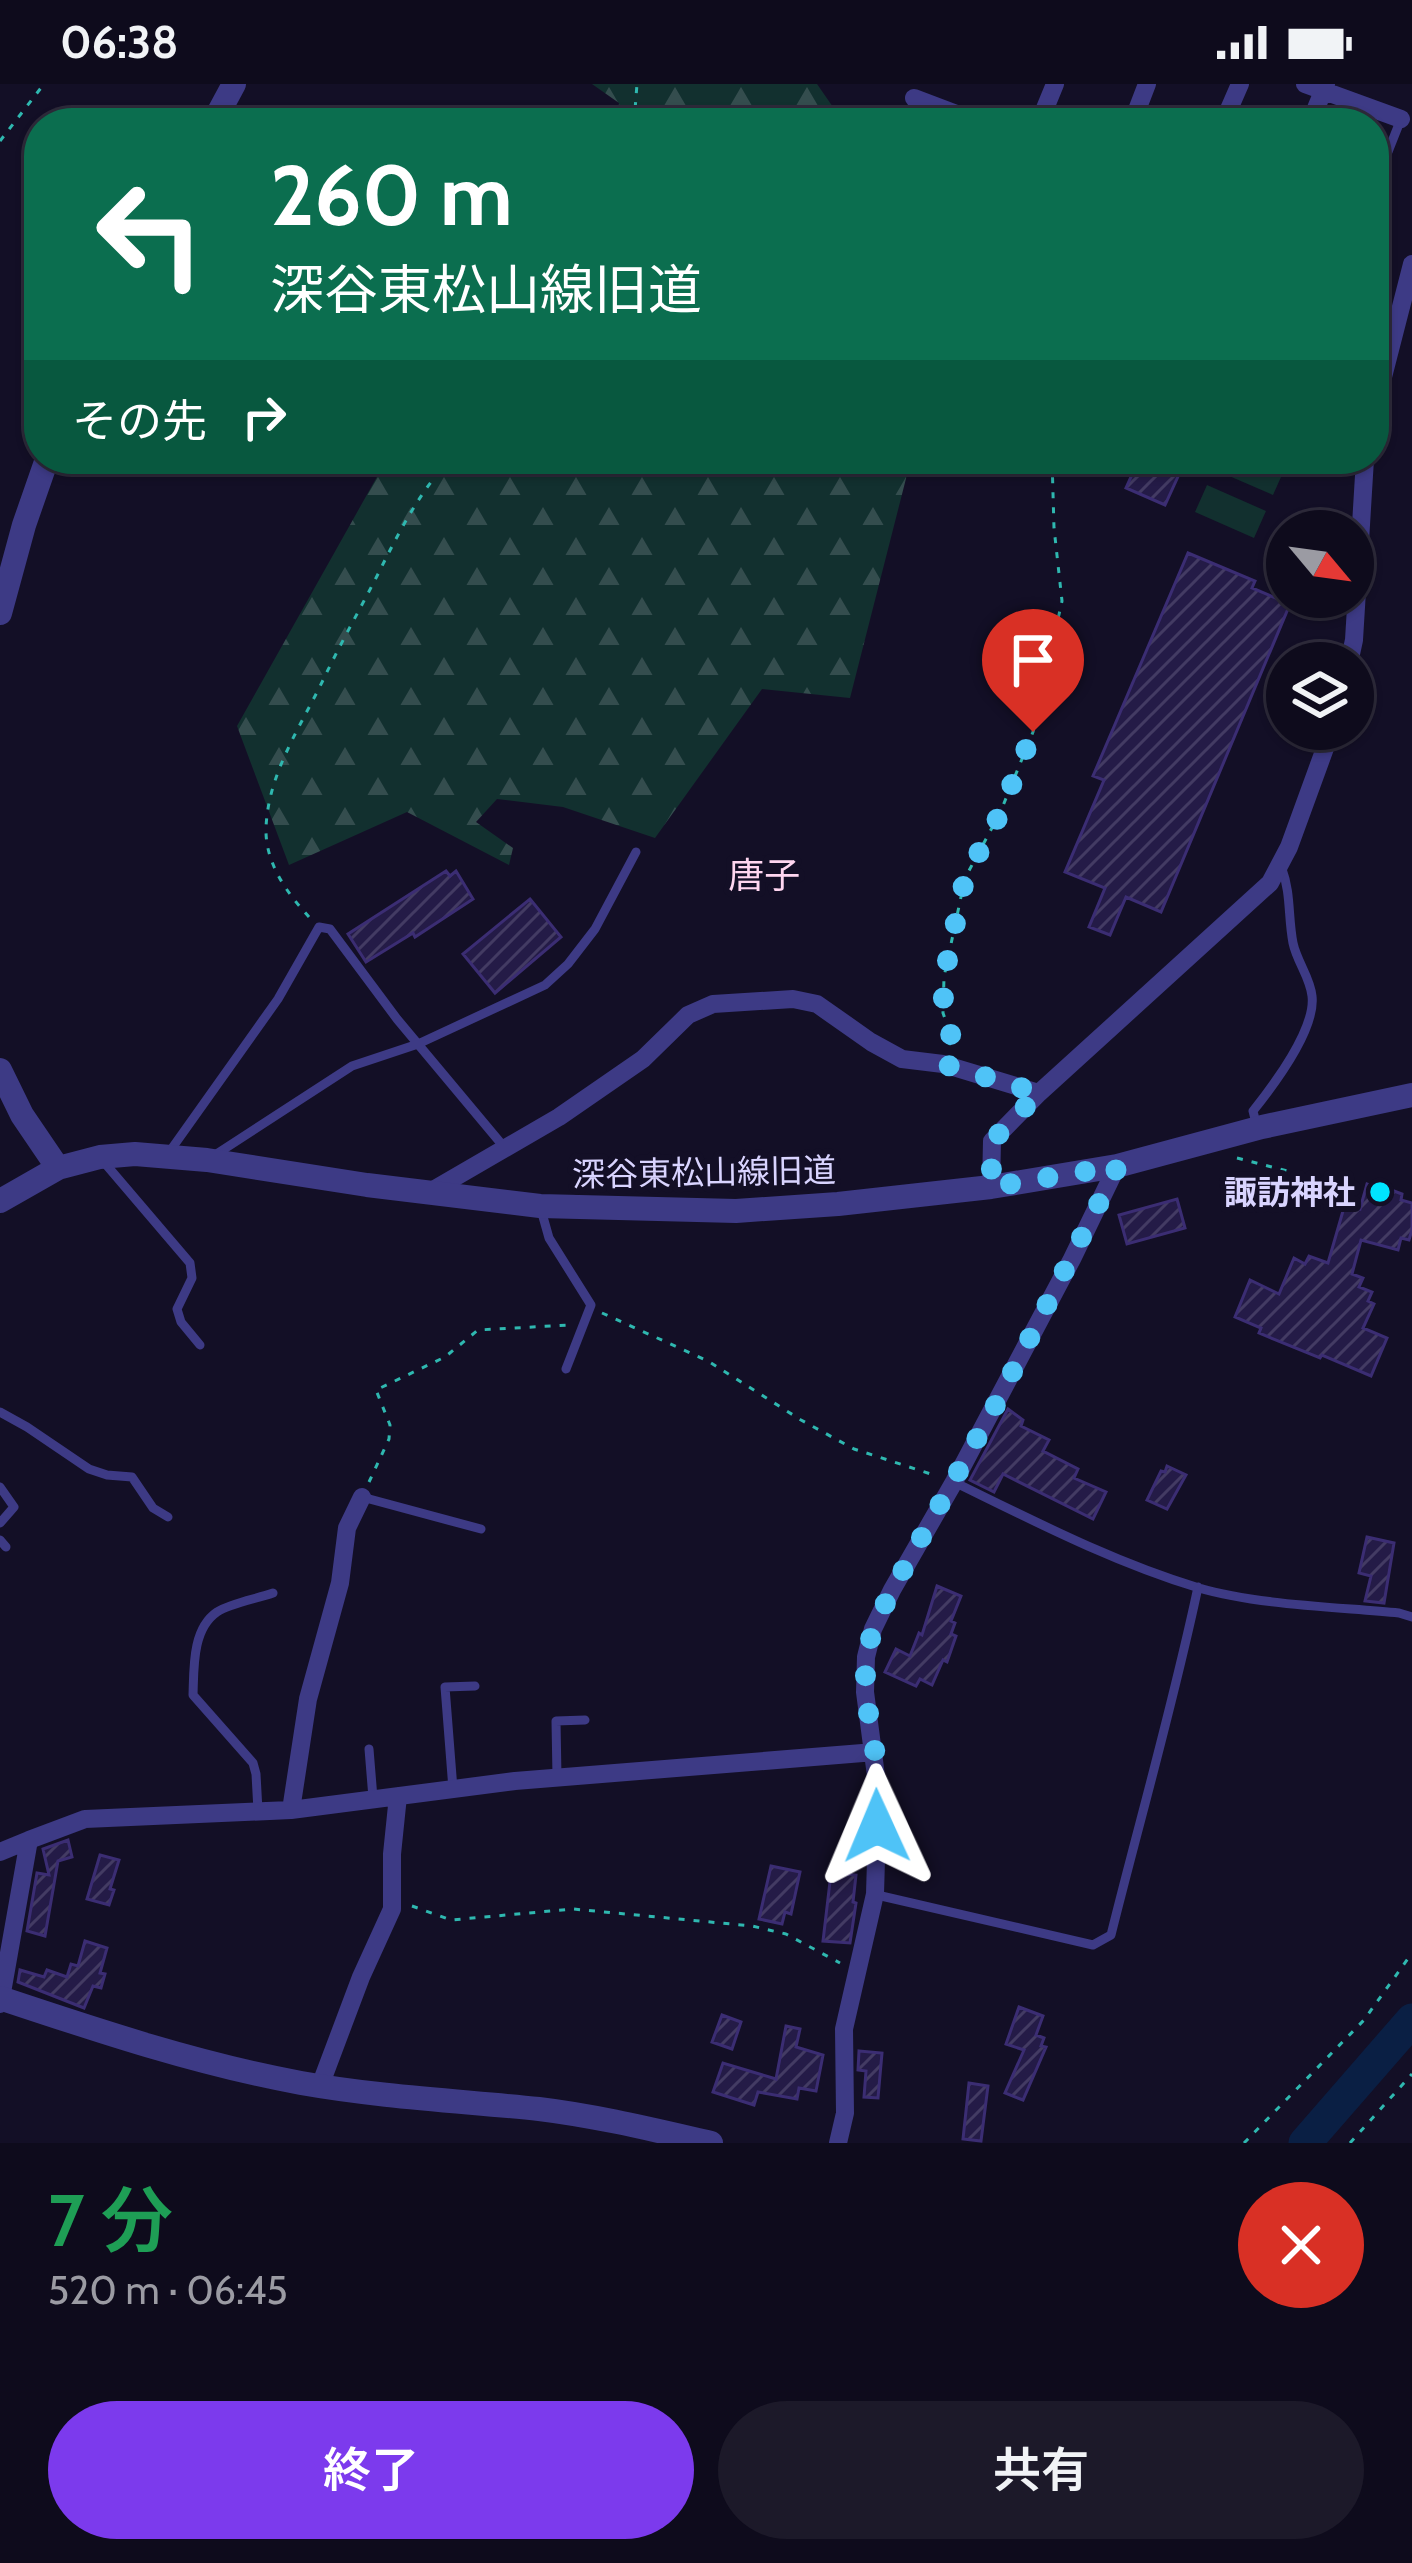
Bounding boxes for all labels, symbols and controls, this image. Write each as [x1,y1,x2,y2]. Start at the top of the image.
text: 06:38 [60,15,179,69]
text: 260 m [270,144,513,246]
icon: left [72,156,228,312]
text: 深谷東松山線旧道 [270,257,702,323]
icon: right [231,384,297,450]
text: その先 [72,394,207,448]
north arrow [1266,510,1374,618]
map controls [1266,510,1374,750]
pin [982,609,1084,732]
icon: arrive [1000,627,1066,693]
button: layers [1266,642,1374,750]
district label: 唐子 [728,853,800,897]
street label: 深谷東松山線旧道 [572,1150,836,1194]
place label: 諏訪神社 [1224,1172,1356,1212]
marker: 諏訪神社 [1367,1179,1393,1205]
position arrow [814,1763,940,1889]
text: 7 分 [48,2177,173,2264]
button: close [1238,2182,1364,2308]
text: 520 m · 06:45 [48,2266,288,2314]
button: 終了 [48,2401,694,2539]
button: 共有 [718,2401,1364,2539]

